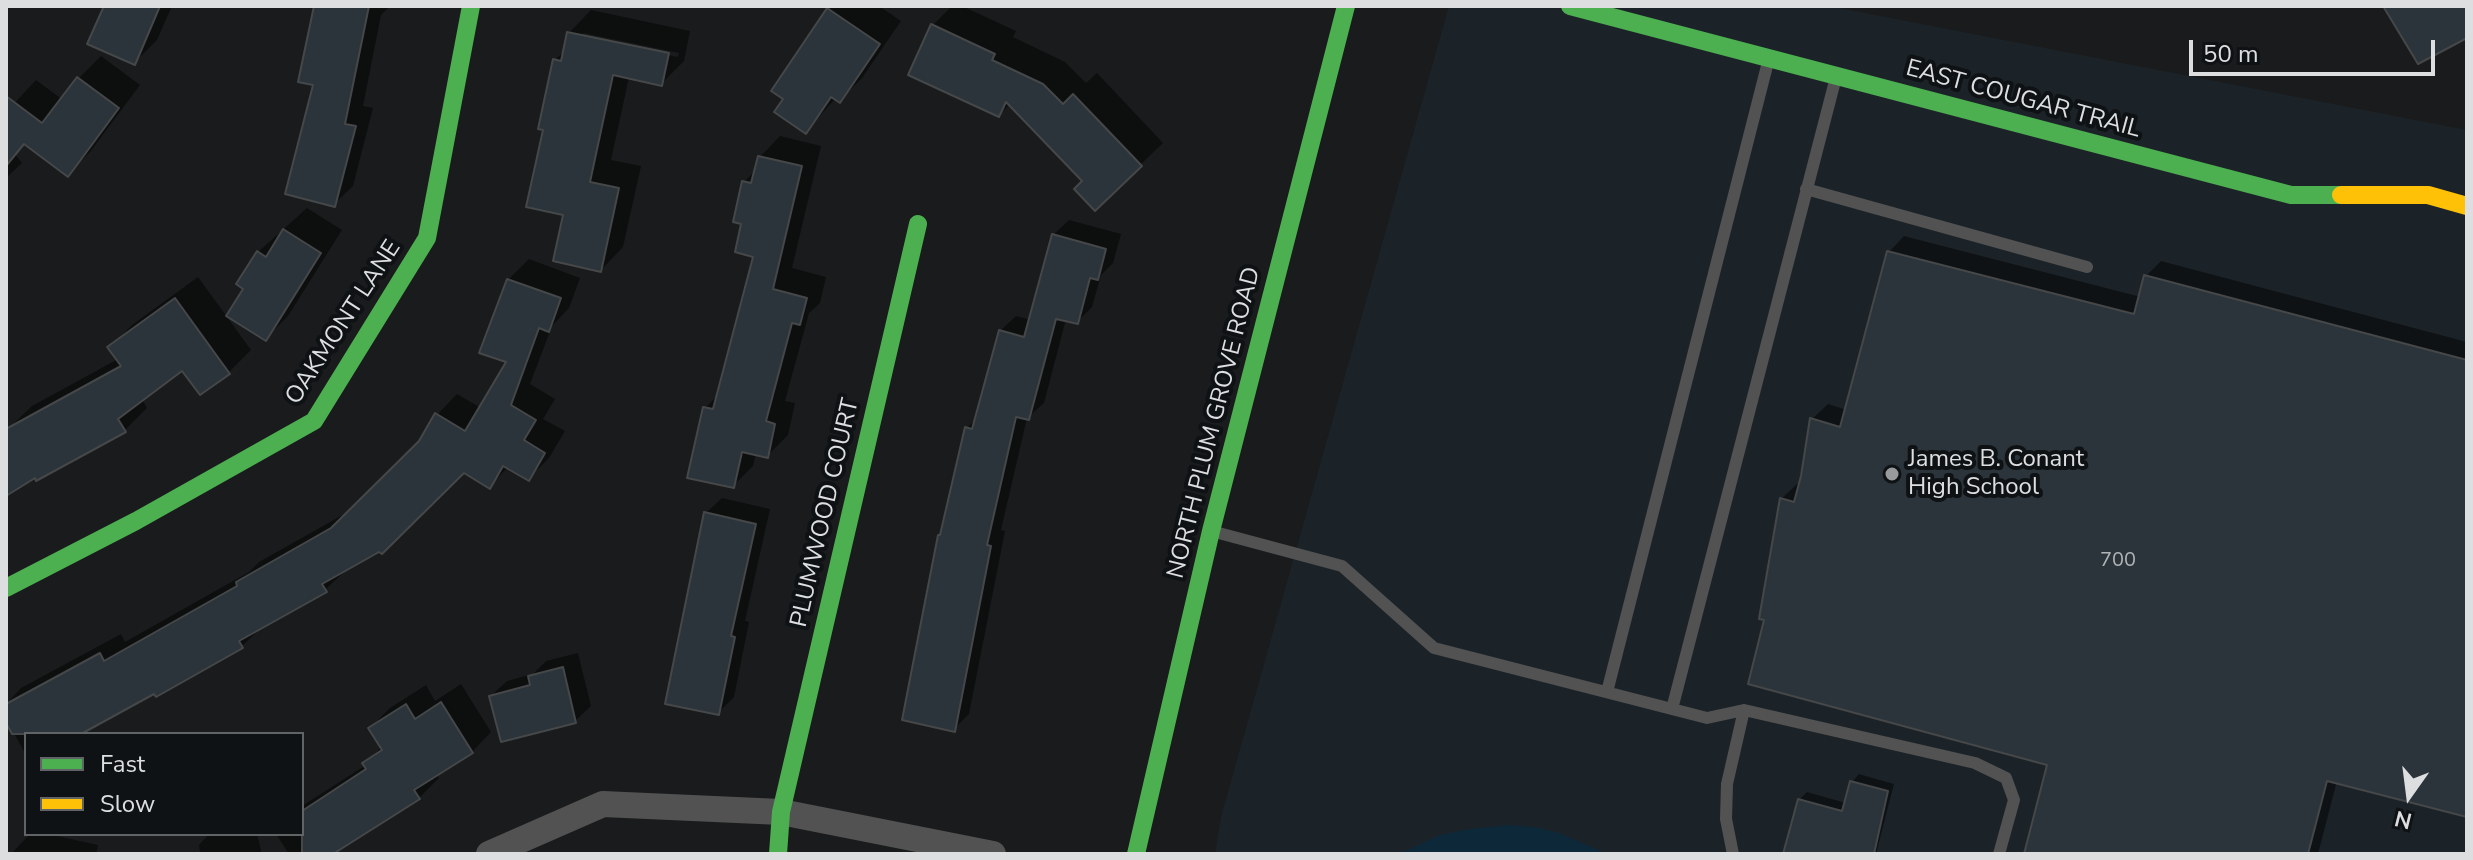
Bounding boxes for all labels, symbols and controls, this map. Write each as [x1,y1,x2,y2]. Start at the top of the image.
scale bar [2193,24,2439,74]
text: 50 m [2203,38,2259,70]
street label: EAST COUGAR TRAIL [1903,55,2143,145]
street label: OAKMONT LANE [280,236,408,410]
street label: NORTH PLUM GROVE ROAD [1162,264,1268,582]
street label: PLUMWOOD COURT [786,396,866,630]
place label: James B. Conant High School [1908,446,2084,502]
marker: James B. Conant High School [1883,465,1901,483]
house number: 700 [2100,549,2136,573]
legend [24,732,304,836]
text: Fast [100,748,145,780]
north arrow [2369,756,2449,836]
text: Slow [100,788,155,820]
text: N [2392,803,2415,836]

